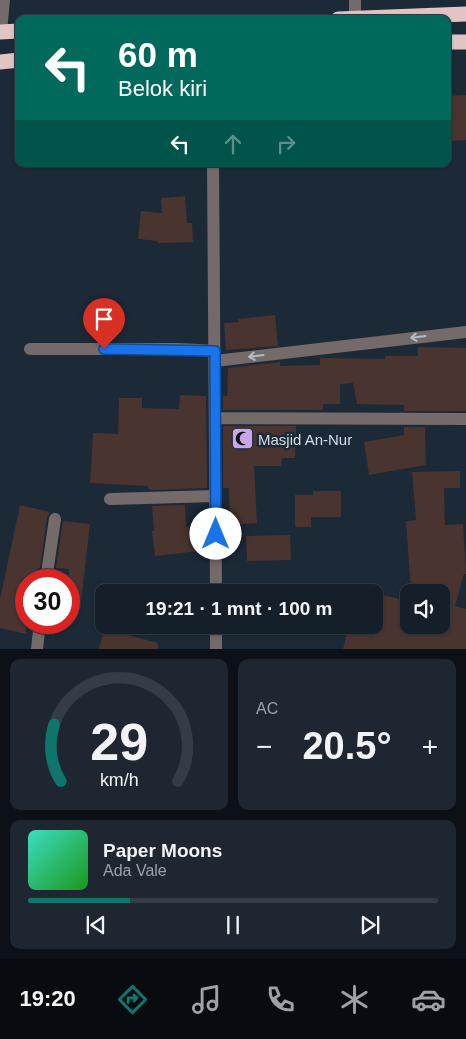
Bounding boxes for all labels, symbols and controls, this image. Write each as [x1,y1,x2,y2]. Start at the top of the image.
icon: left [35,35,100,100]
text: 60 m [118,35,198,74]
text: Belok kiri [118,76,207,101]
icon: left [166,130,194,158]
icon: ahead [219,130,247,158]
icon: right [272,130,300,158]
pin [83,298,125,349]
icon: arrive [90,305,118,333]
one-way arrow [410,332,426,342]
one-way arrow [248,351,264,361]
mosque icon: Masjid An-Nur [230,427,254,451]
place label: Masjid An-Nur [258,431,352,448]
position arrow [189,507,241,559]
speed limit sign: 30 [15,569,80,634]
map controls [400,584,450,634]
button: sound [400,584,450,634]
text: 19:21 · 1 mnt · 100 m [146,598,332,619]
text: AC [256,700,278,717]
text: 29 [90,713,148,771]
text: 20.5° [302,725,392,767]
text: − [256,731,272,762]
text: + [422,731,438,762]
text: km/h [100,770,138,790]
text: Paper Moons [103,840,222,861]
text: Ada Vale [103,862,167,879]
icon: previous [82,911,110,939]
icon: pause [219,911,247,939]
icon: next [356,911,384,939]
icon: directions [115,982,150,1017]
icon: music [189,982,224,1017]
icon: phone [263,982,298,1017]
icon: climate [337,982,372,1017]
icon: car [411,982,446,1017]
text: 19:20 [20,986,76,1011]

